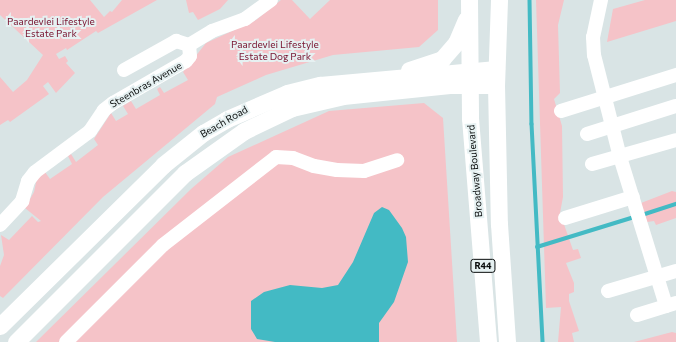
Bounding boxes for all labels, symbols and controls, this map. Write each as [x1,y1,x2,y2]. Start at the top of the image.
park label: Paardevlei Lifestyle Estate Park [7,15,95,38]
park label: Paardevlei Lifestyle Estate Dog Park [231,38,319,62]
street label: Steenbras Avenue [108,60,184,110]
street label: Beach Road [198,104,250,140]
street label: Broadway Boulevard [465,124,485,218]
road number: R44 [470,259,496,273]

